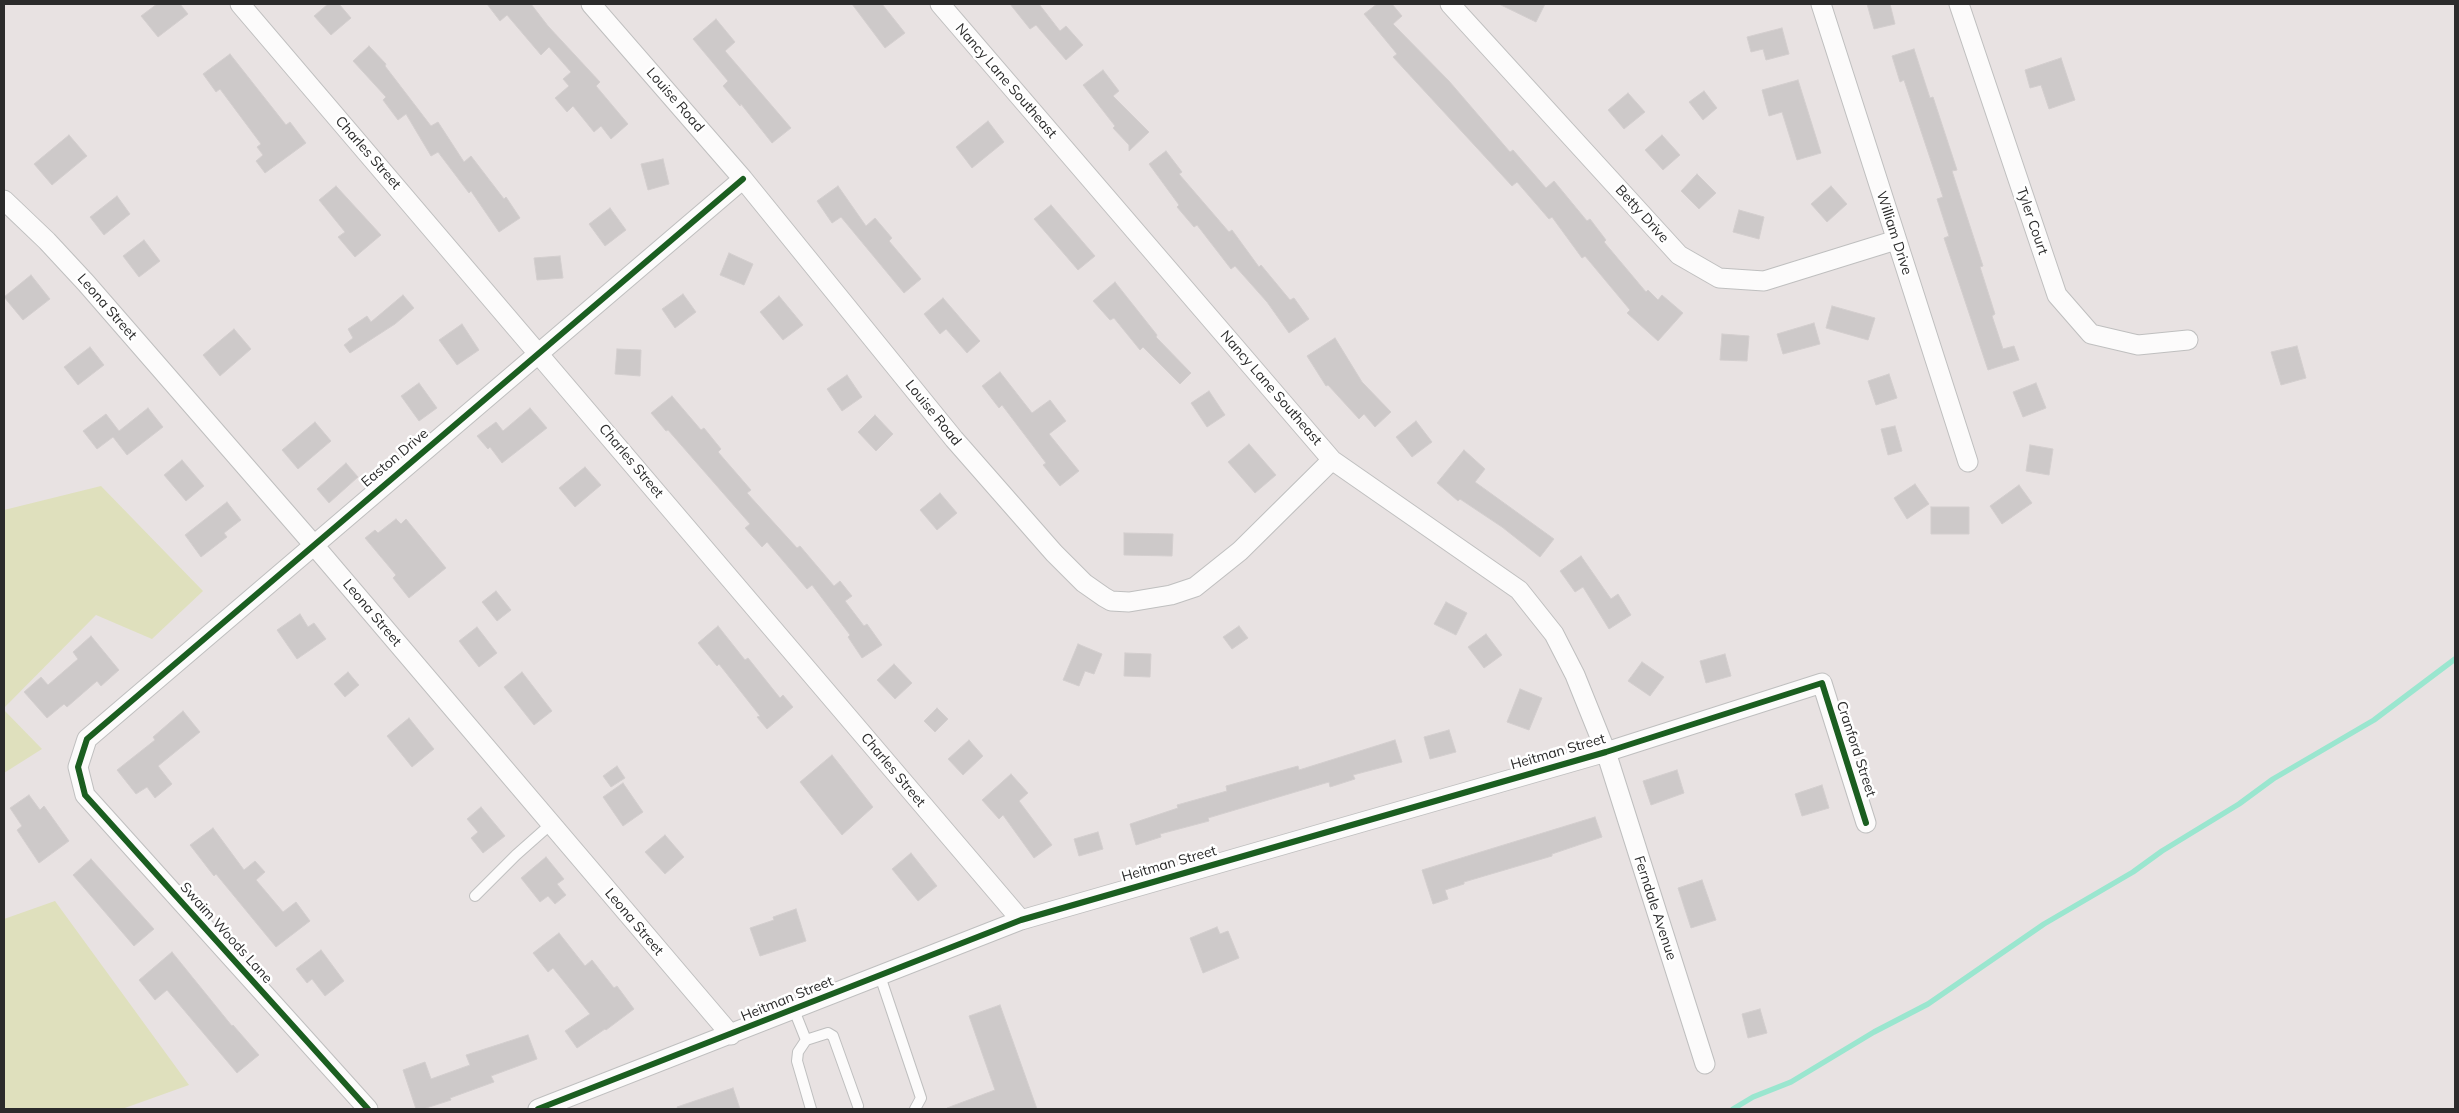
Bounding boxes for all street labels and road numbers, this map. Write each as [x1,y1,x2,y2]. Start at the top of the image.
street label: Nancy Lane Southeast [952,20,1060,142]
street label: Louise Road [643,64,707,136]
street label: Charles Street [332,113,404,193]
street label: Betty Drive [1612,182,1672,246]
street label: Tyler Court [2013,185,2051,257]
street label: William Drive [1873,189,1915,277]
street label: Leona Street [74,270,140,344]
street label: Nancy Lane Southeast [1217,327,1325,449]
street label: Louise Road [901,377,965,449]
street label: Charles Street [595,421,667,501]
street label: Easton Drive [358,425,432,491]
street label: Leona Street [339,576,405,650]
street label: Cranford Street [1833,699,1879,799]
street label: Charles Street [857,730,929,810]
street label: Heitman Street [1509,730,1607,774]
street label: Heitman Street [1120,842,1218,886]
street label: Ferndale Avenue [1630,854,1680,962]
street label: Swaim Woods Lane [176,879,276,987]
street label: Leona Street [601,885,667,959]
street label: Heitman Street [738,973,836,1025]

